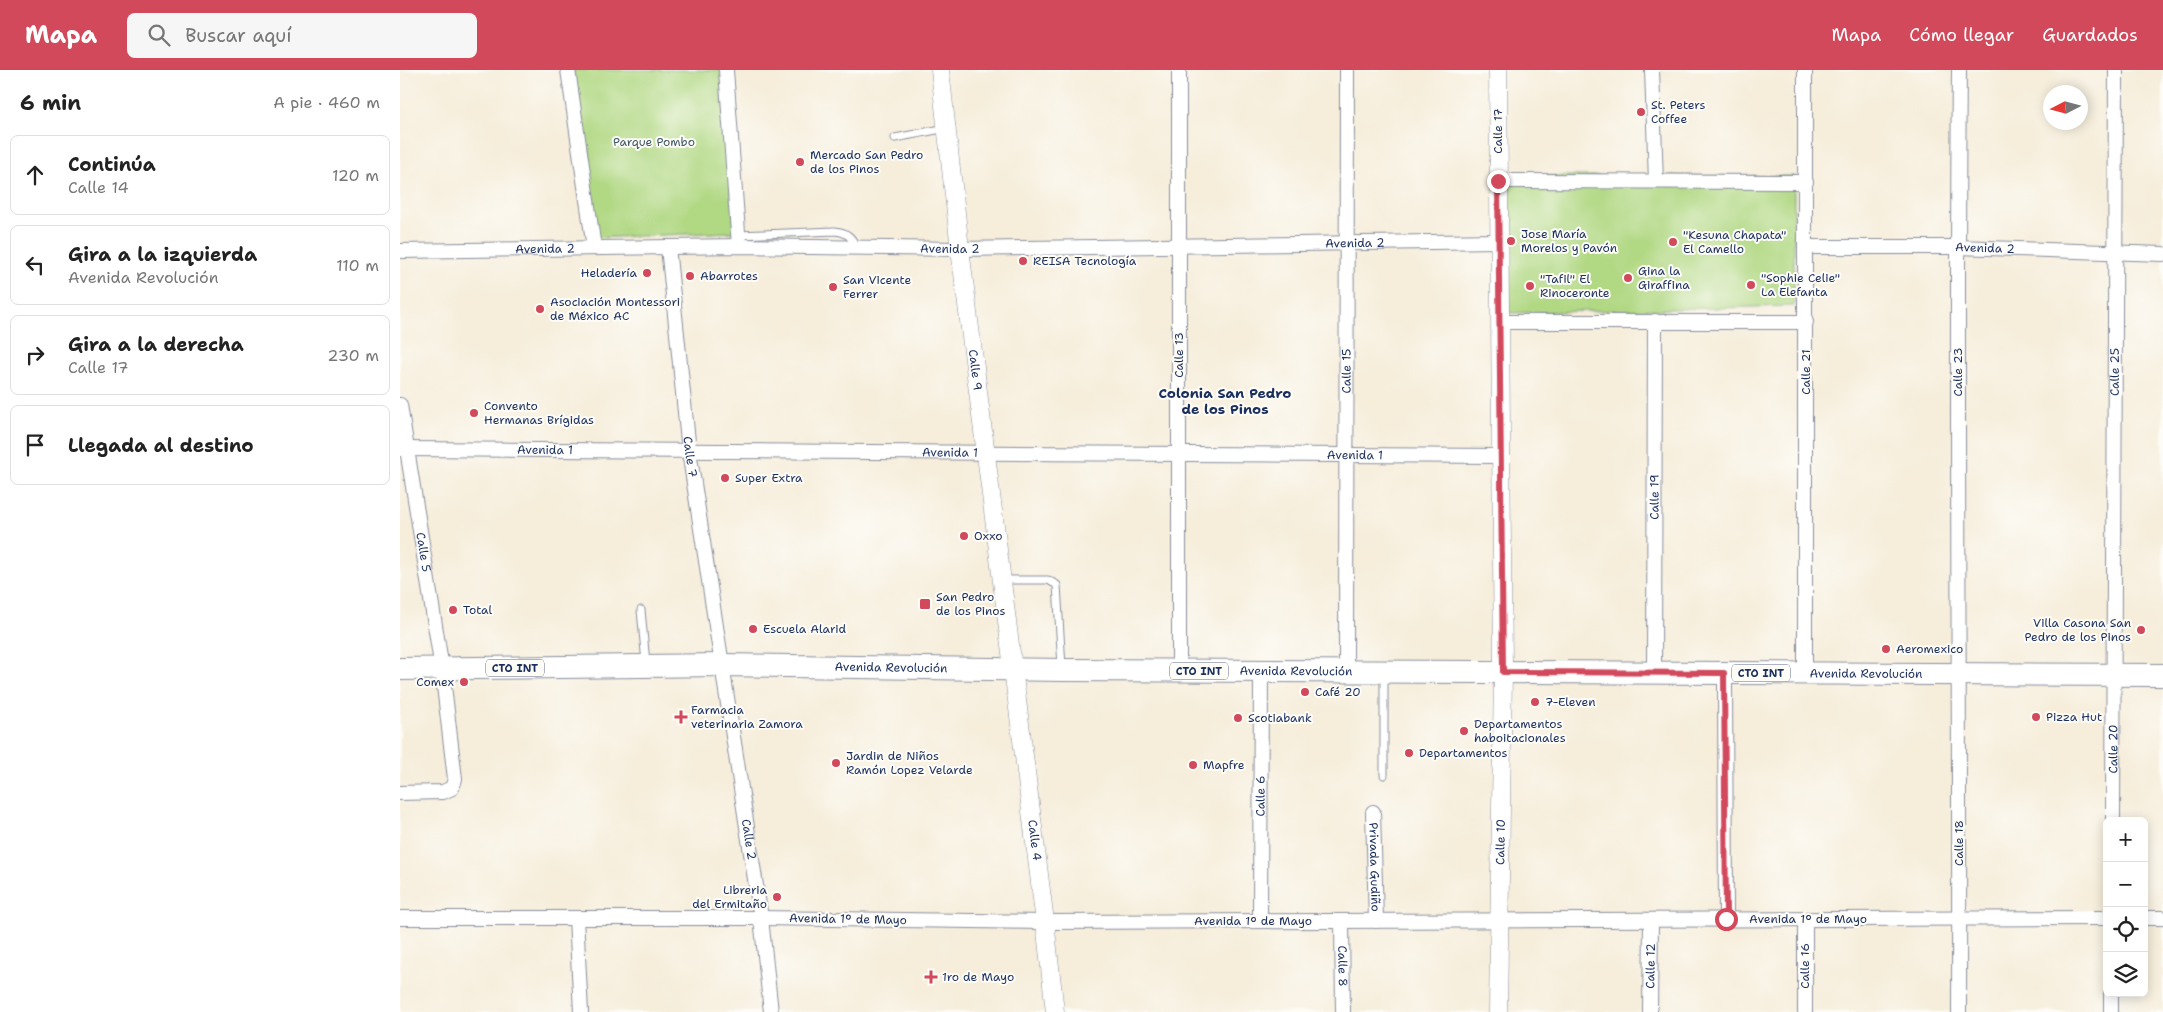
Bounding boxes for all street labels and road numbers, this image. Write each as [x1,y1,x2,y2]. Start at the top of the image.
street label: Calle 17 [1490,108,1506,154]
street label: Avenida 2 [1325,235,1385,252]
street label: Avenida 2 [1955,239,2015,257]
street label: Avenida 2 [515,240,575,257]
street label: Avenida 2 [920,240,980,257]
street label: Calle 13 [1171,332,1187,378]
street label: Calle 23 [1950,348,1966,396]
street label: Calle 25 [2107,348,2123,396]
street label: Calle 9 [965,349,986,391]
street label: Calle 15 [1338,349,1355,393]
street label: Calle 21 [1798,349,1814,395]
street label: Calle 7 [680,436,701,478]
street label: Avenida 1 [517,442,573,458]
street label: Avenida 1 [922,444,978,461]
street label: Avenida 1 [1327,447,1383,463]
street label: Calle 19 [1646,474,1663,520]
street label: Calle 5 [412,531,434,573]
street label: Avenida Revolución [834,659,948,676]
road number: CTO INT [486,660,544,676]
road number: CTO INT [1170,662,1228,680]
street label: Avenida Revolución [1239,663,1352,679]
road number: CTO INT [1732,664,1790,682]
street label: Avenida Revolución [1809,665,1922,682]
street label: Calle 20 [2105,724,2121,774]
street label: Calle 6 [1252,775,1269,817]
street label: Calle 2 [738,818,760,861]
street label: Calle 4 [1024,819,1045,862]
street label: Calle 10 [1492,819,1509,865]
street label: Calle 18 [1951,820,1967,866]
street label: Privada Gudiño [1365,822,1384,912]
street label: Avenida 1º de Mayo [789,910,907,928]
street label: Avenida 1º de Mayo [1749,911,1867,927]
street label: Avenida 1º de Mayo [1194,913,1312,929]
street label: Calle 12 [1642,943,1659,989]
street label: Calle 16 [1797,943,1813,989]
street label: Calle 8 [1334,945,1351,987]

